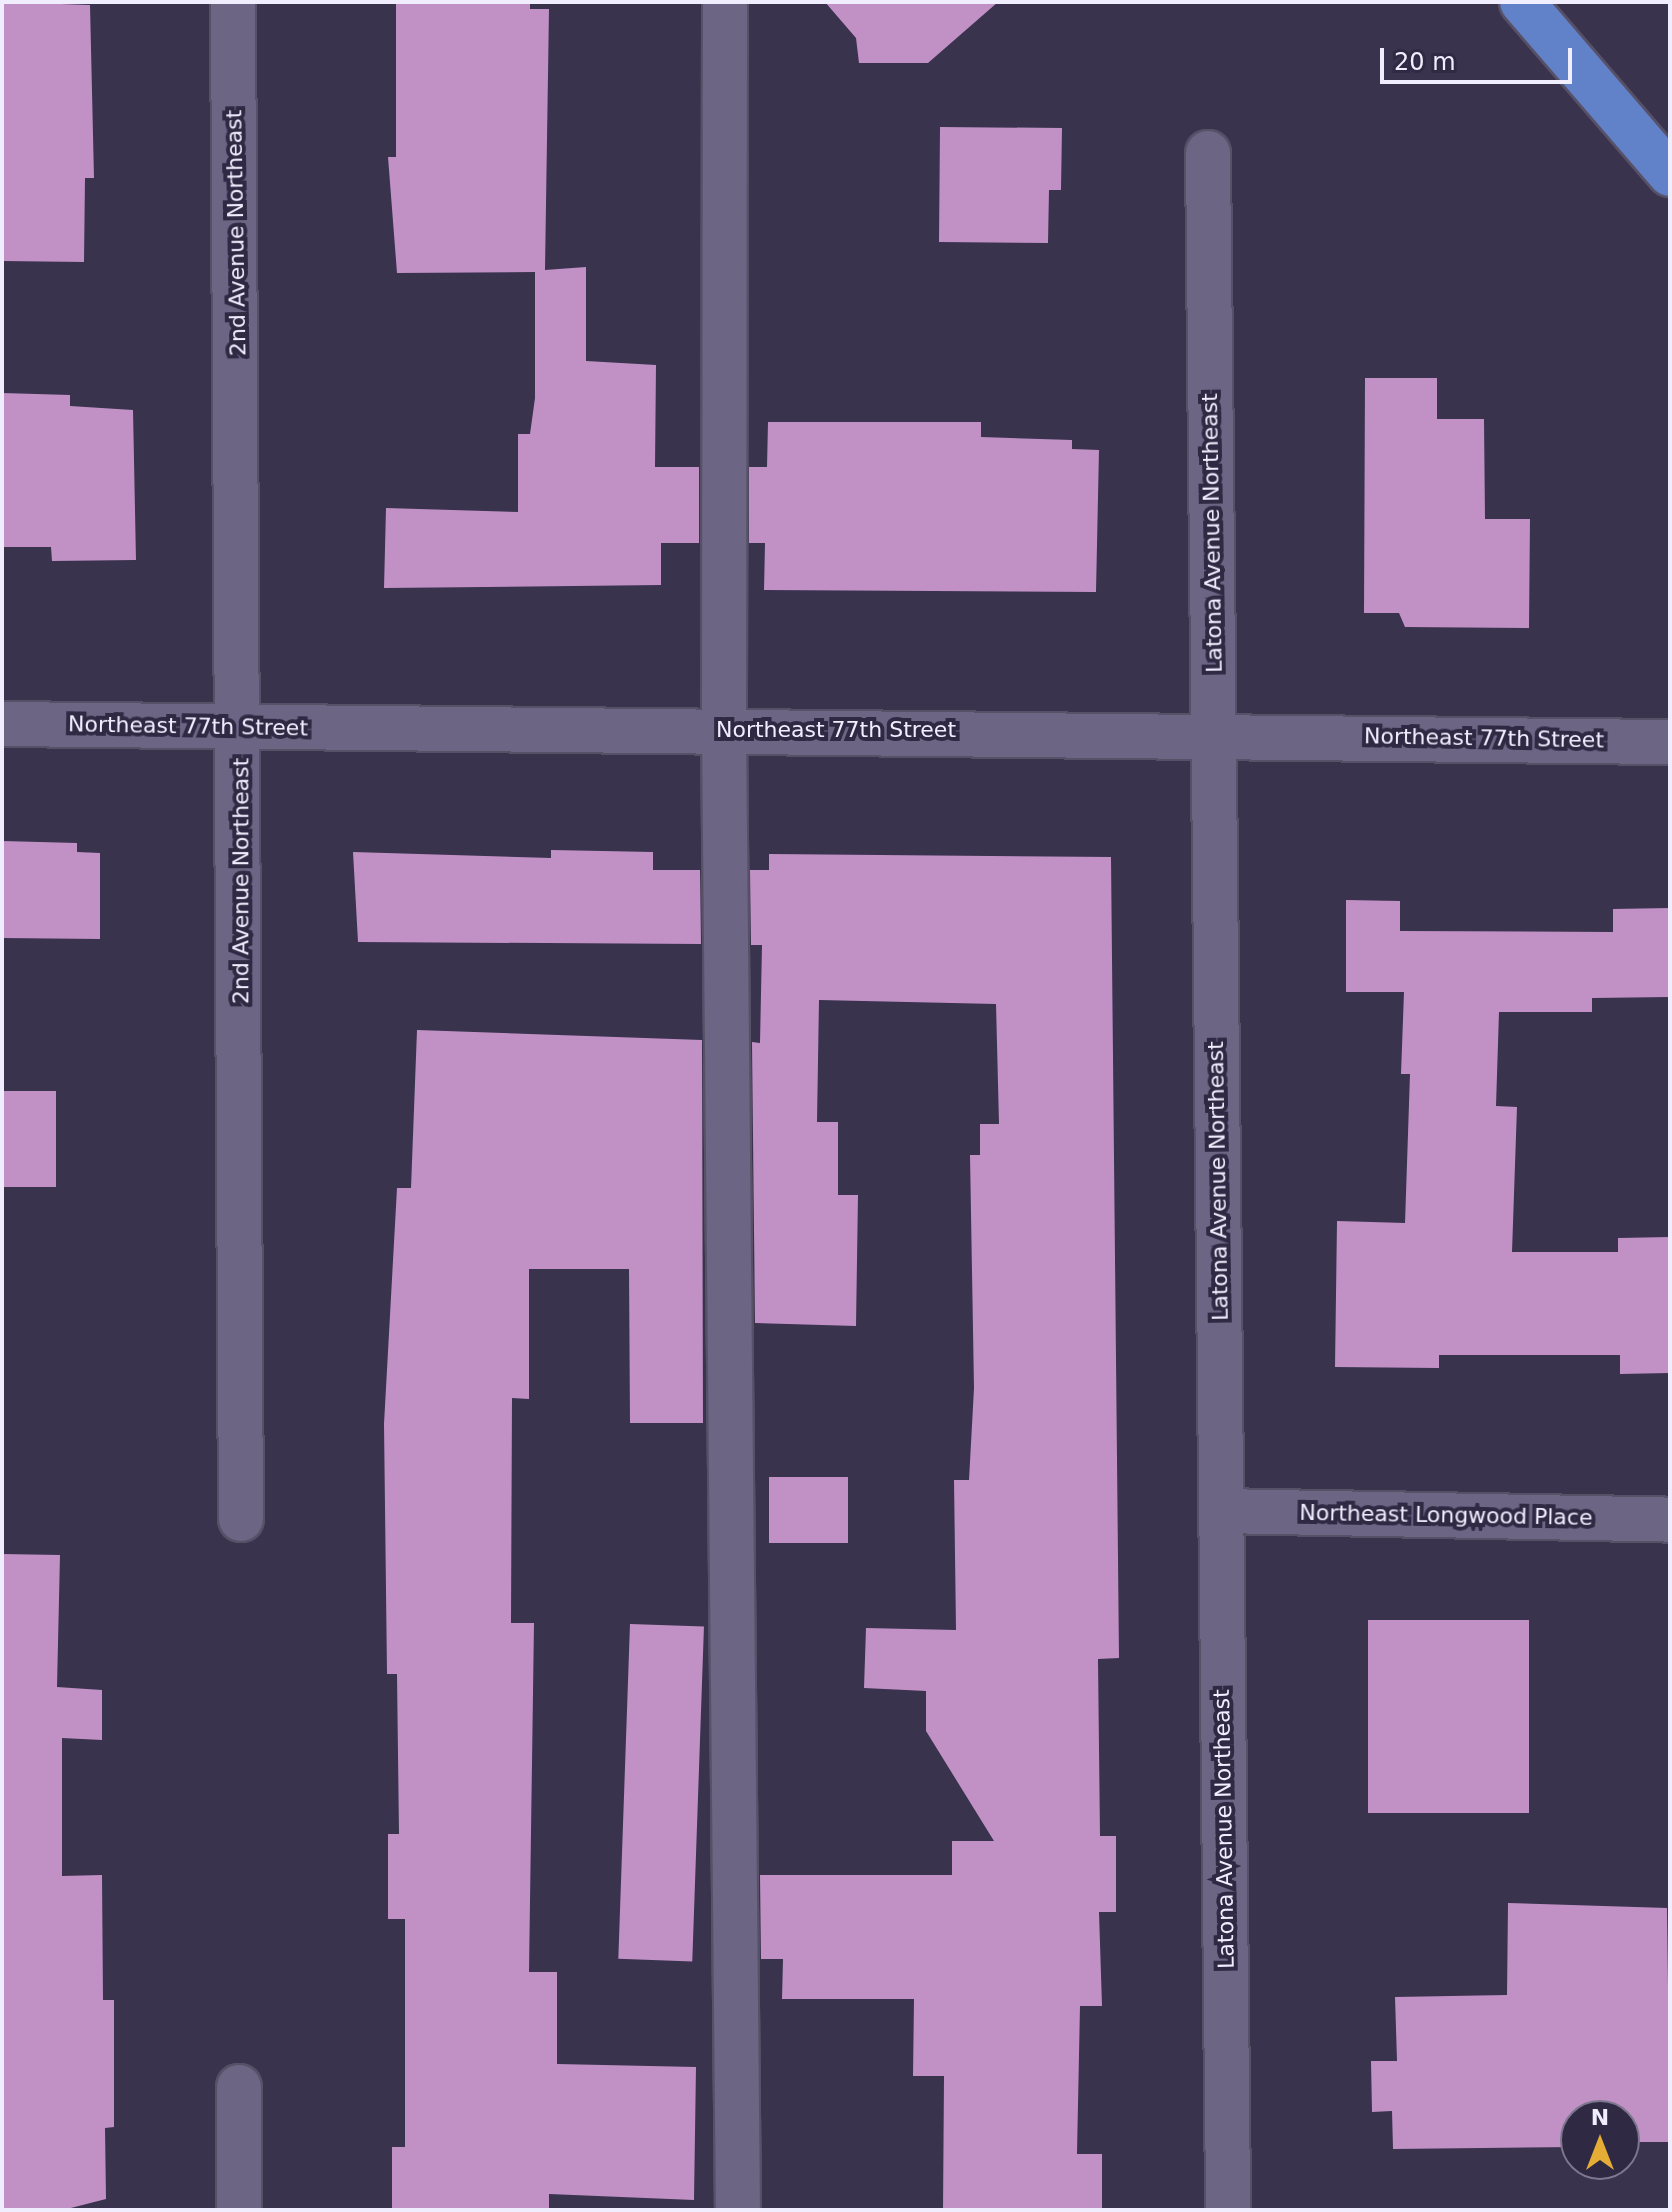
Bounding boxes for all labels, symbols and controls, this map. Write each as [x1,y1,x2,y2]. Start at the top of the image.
scale bar [1384,32,1576,82]
text: 20 m [1394,48,1456,76]
street label: 2nd Avenue Northeast [221,110,251,356]
street label: Latona Avenue Northeast [1196,393,1228,673]
street label: Northeast 77th Street [68,711,308,741]
street label: Northeast 77th Street [716,717,956,743]
street label: Northeast 77th Street [1364,723,1604,753]
street label: 2nd Avenue Northeast [228,758,254,1004]
street label: Latona Avenue Northeast [1202,1041,1234,1321]
street label: Northeast Longwood Place [1299,1499,1593,1531]
street label: Latona Avenue Northeast [1208,1689,1240,1969]
north arrow [1560,2100,1640,2180]
text: N [1591,2105,1609,2130]

